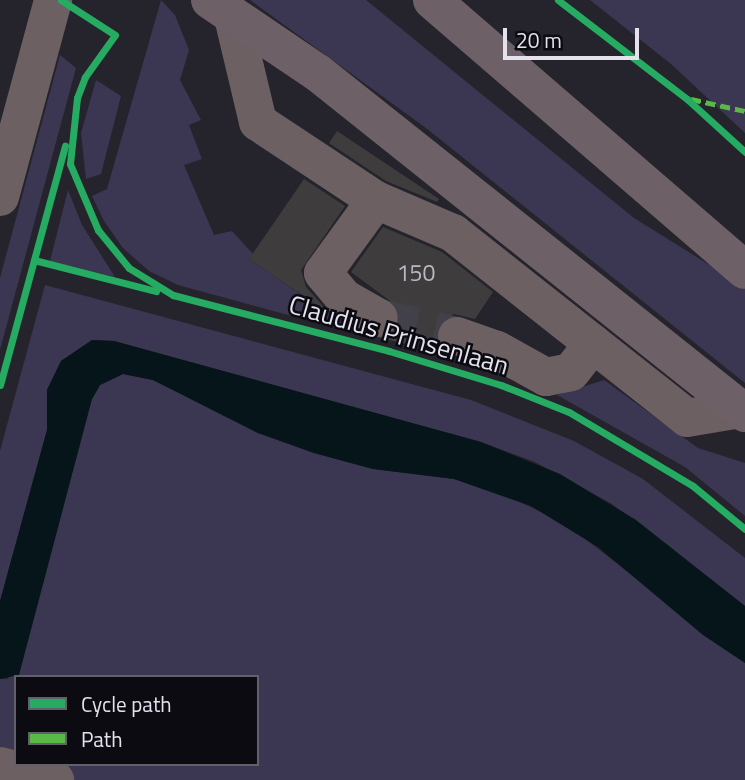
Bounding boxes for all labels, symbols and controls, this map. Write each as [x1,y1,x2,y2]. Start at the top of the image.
scale bar [507,14,644,58]
text: 20 m [516,24,562,56]
house number: 150 [397,259,435,287]
street label: Claudius Prinsenlaan [285,289,513,381]
legend [14,675,259,766]
text: Cycle path [81,688,172,720]
text: Path [81,723,123,755]

